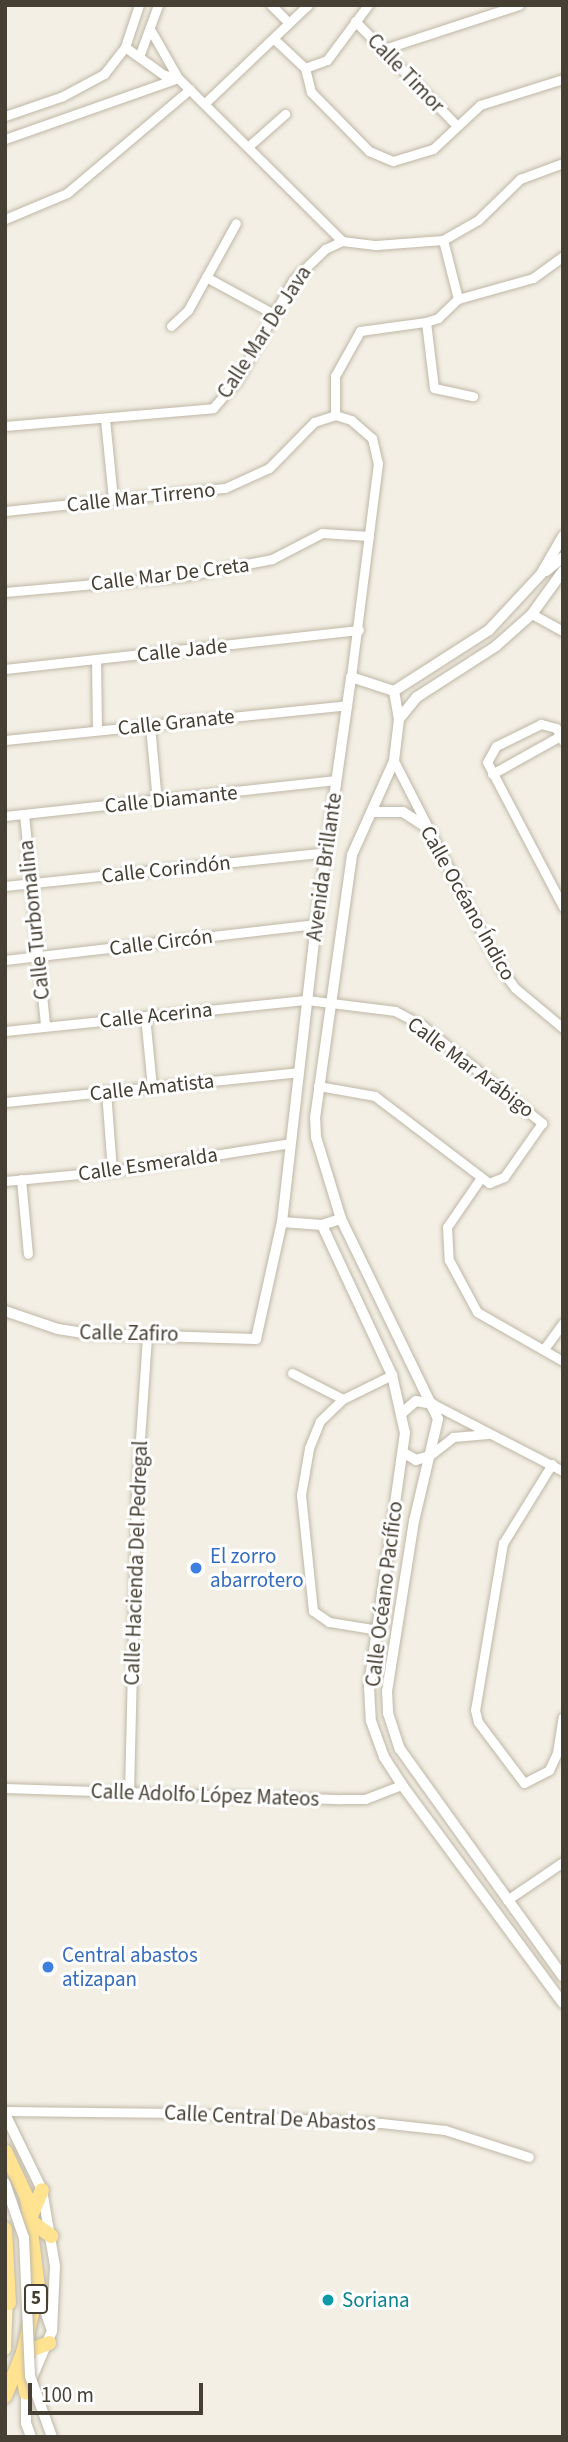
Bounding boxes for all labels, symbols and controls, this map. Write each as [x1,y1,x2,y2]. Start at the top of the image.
street label: Calle Timor [362,28,450,118]
street label: Calle Mar De Java [212,261,316,403]
street label: Calle Mar Tirreno [65,477,217,517]
street label: Calle Mar De Creta [89,552,251,596]
street label: Calle Jade [136,633,228,667]
street label: Calle Granate [116,703,236,741]
street label: Calle Diamante [103,780,239,818]
street label: Avenida Brillante [301,791,347,943]
street label: Calle Océano Índico [415,821,521,985]
street label: Calle Turbomalina [13,839,55,1001]
street label: Calle Corindón [100,850,232,888]
street label: Calle Circón [108,923,214,961]
street label: Calle Acerina [98,997,214,1033]
street label: Calle Mar Arábigo [403,1011,539,1123]
street label: Calle Amatista [89,1068,215,1106]
street label: Calle Esmeralda [77,1142,219,1186]
street label: Calle Zafiro [79,1320,179,1346]
street label: Calle Hacienda Del Pedregal [119,1440,153,1686]
street label: Calle Océano Pacífico [360,1500,408,1688]
place label: El zorro abarrotero [210,1543,304,1593]
marker: El zorro abarrotero [188,1560,204,1576]
street label: Calle Adolfo López Mateos [90,1778,320,1812]
place label: Central abastos atizapan [62,1942,198,1992]
marker: Central abastos atizapan [40,1959,56,1975]
street label: Calle Central De Abastos [163,2100,377,2136]
road number: 5 [24,2284,48,2314]
place label: Soriana [342,2287,410,2313]
marker: Soriana [320,2292,336,2308]
scale bar [32,2368,206,2412]
text: 100 m [41,2380,94,2410]

